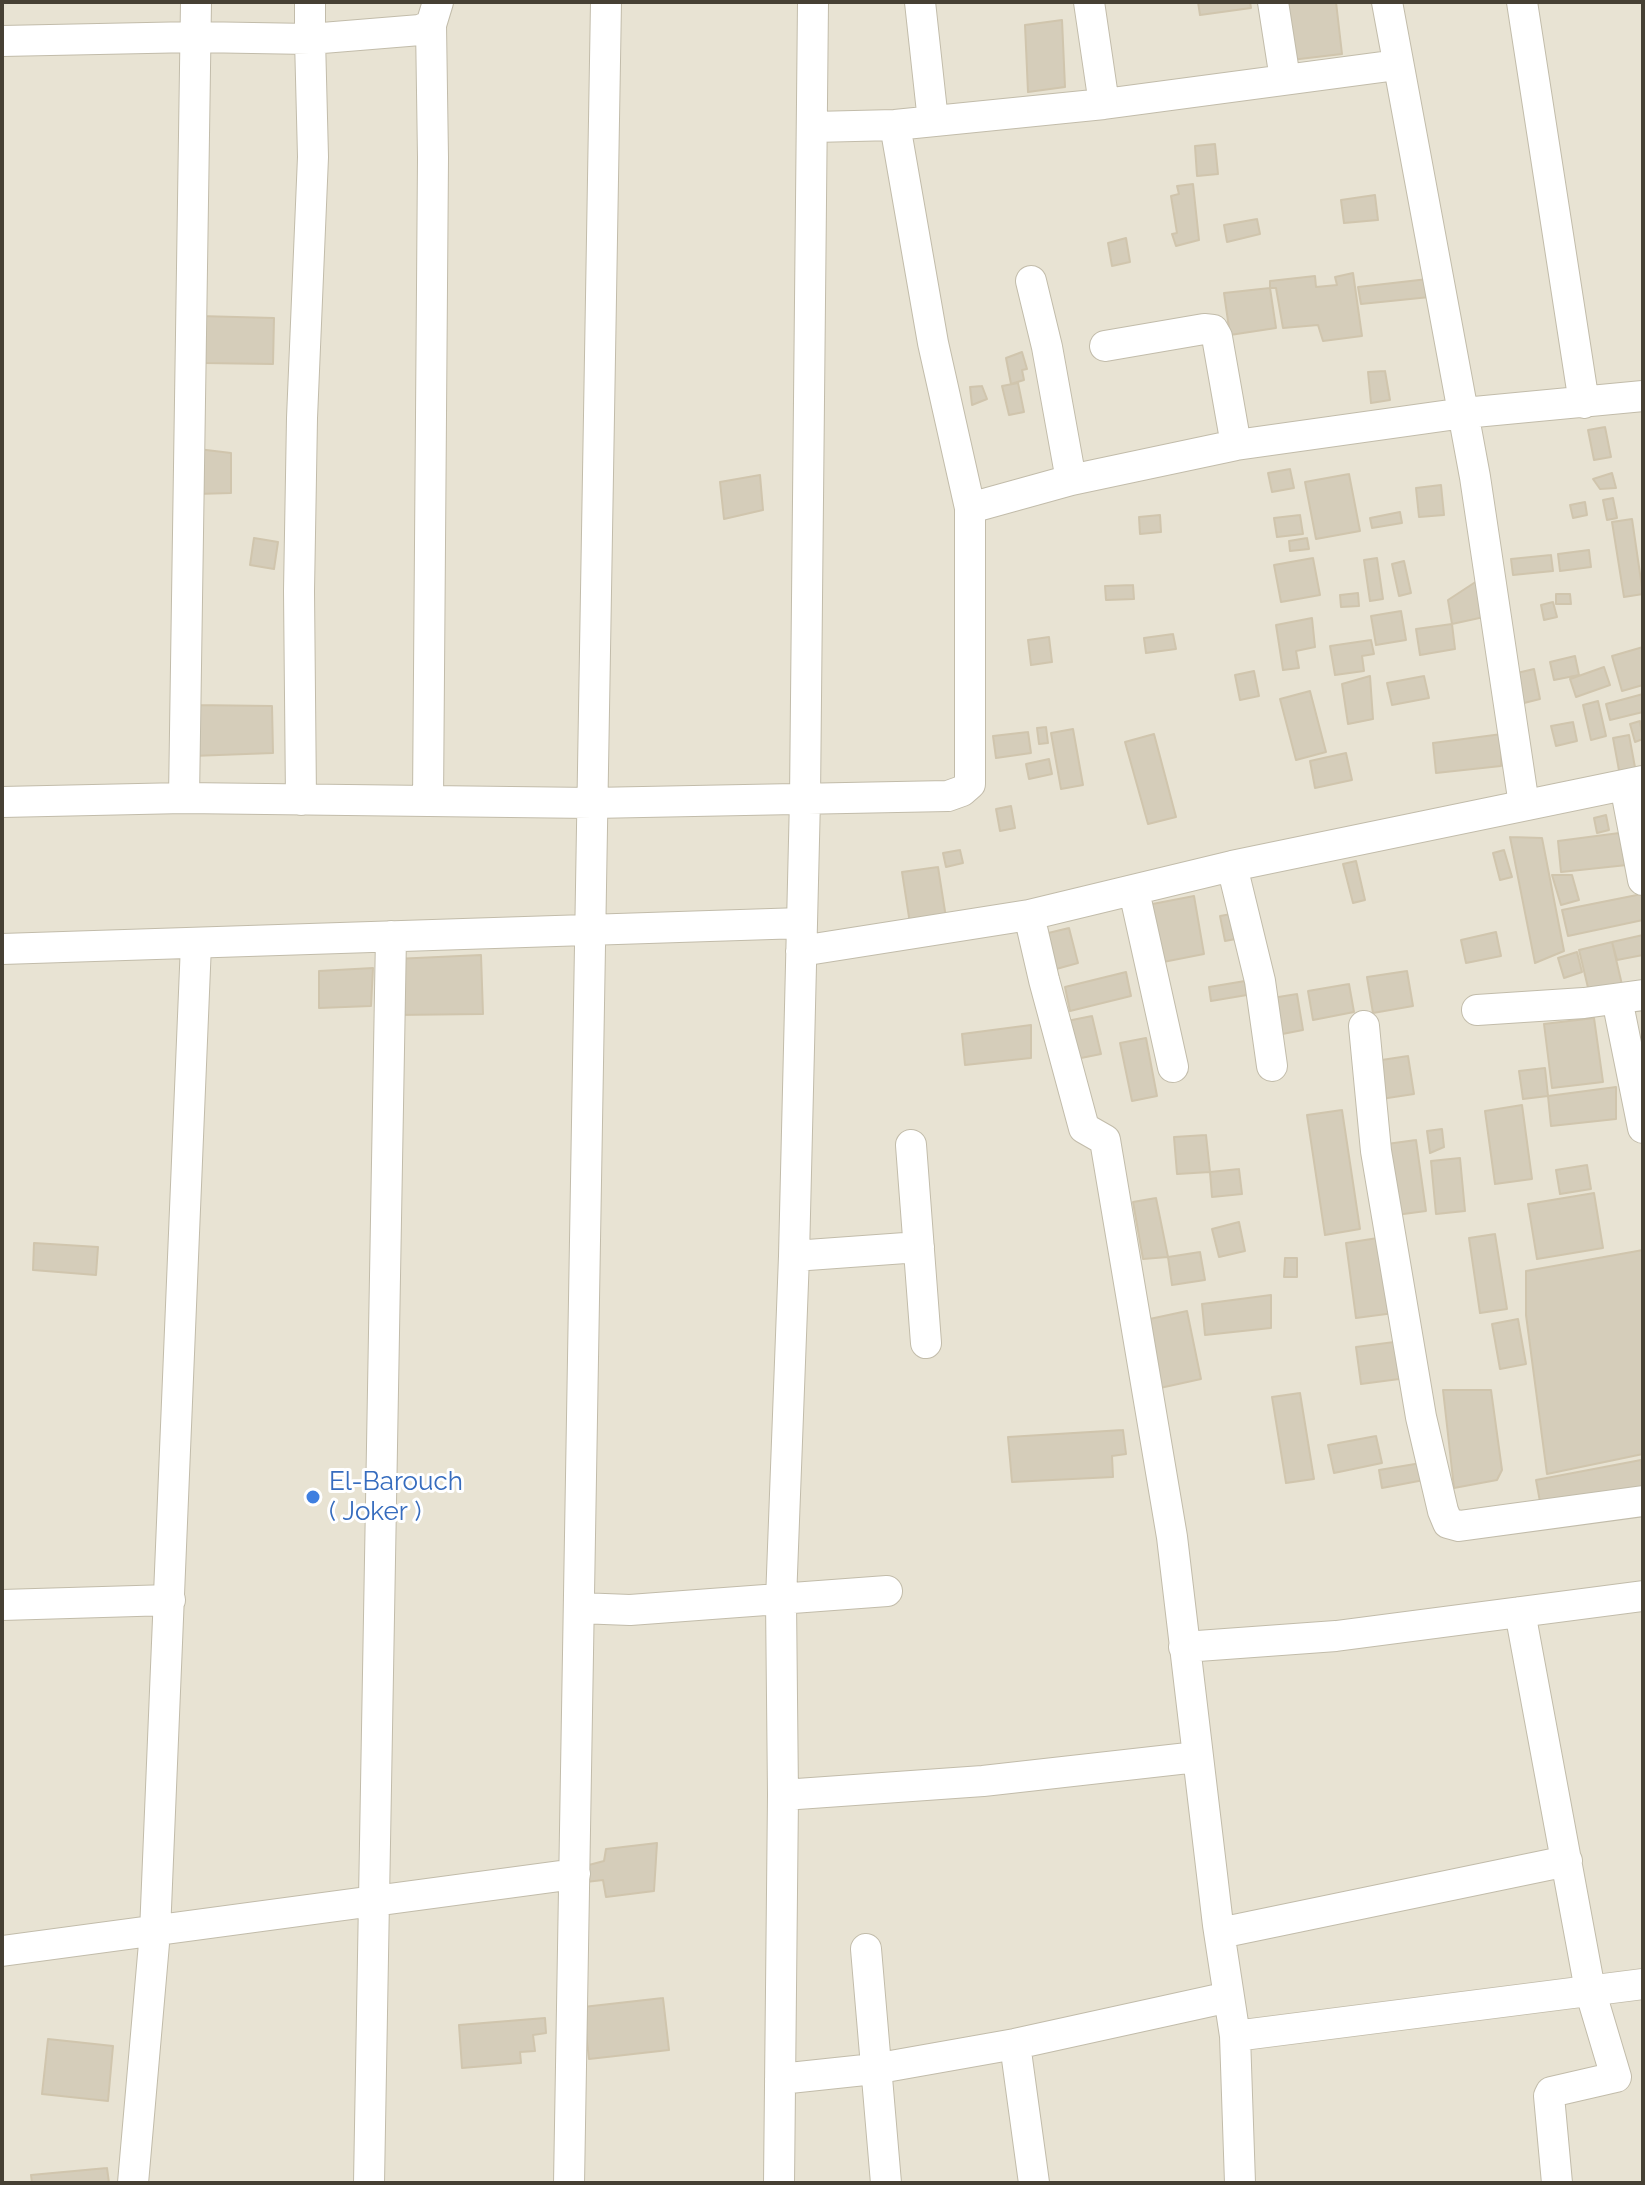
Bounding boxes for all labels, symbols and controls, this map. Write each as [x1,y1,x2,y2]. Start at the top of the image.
place label: El-Barouch ( Joker ) [329,1466,463,1528]
marker: El-Barouch ( Joker ) [304,1488,322,1506]

